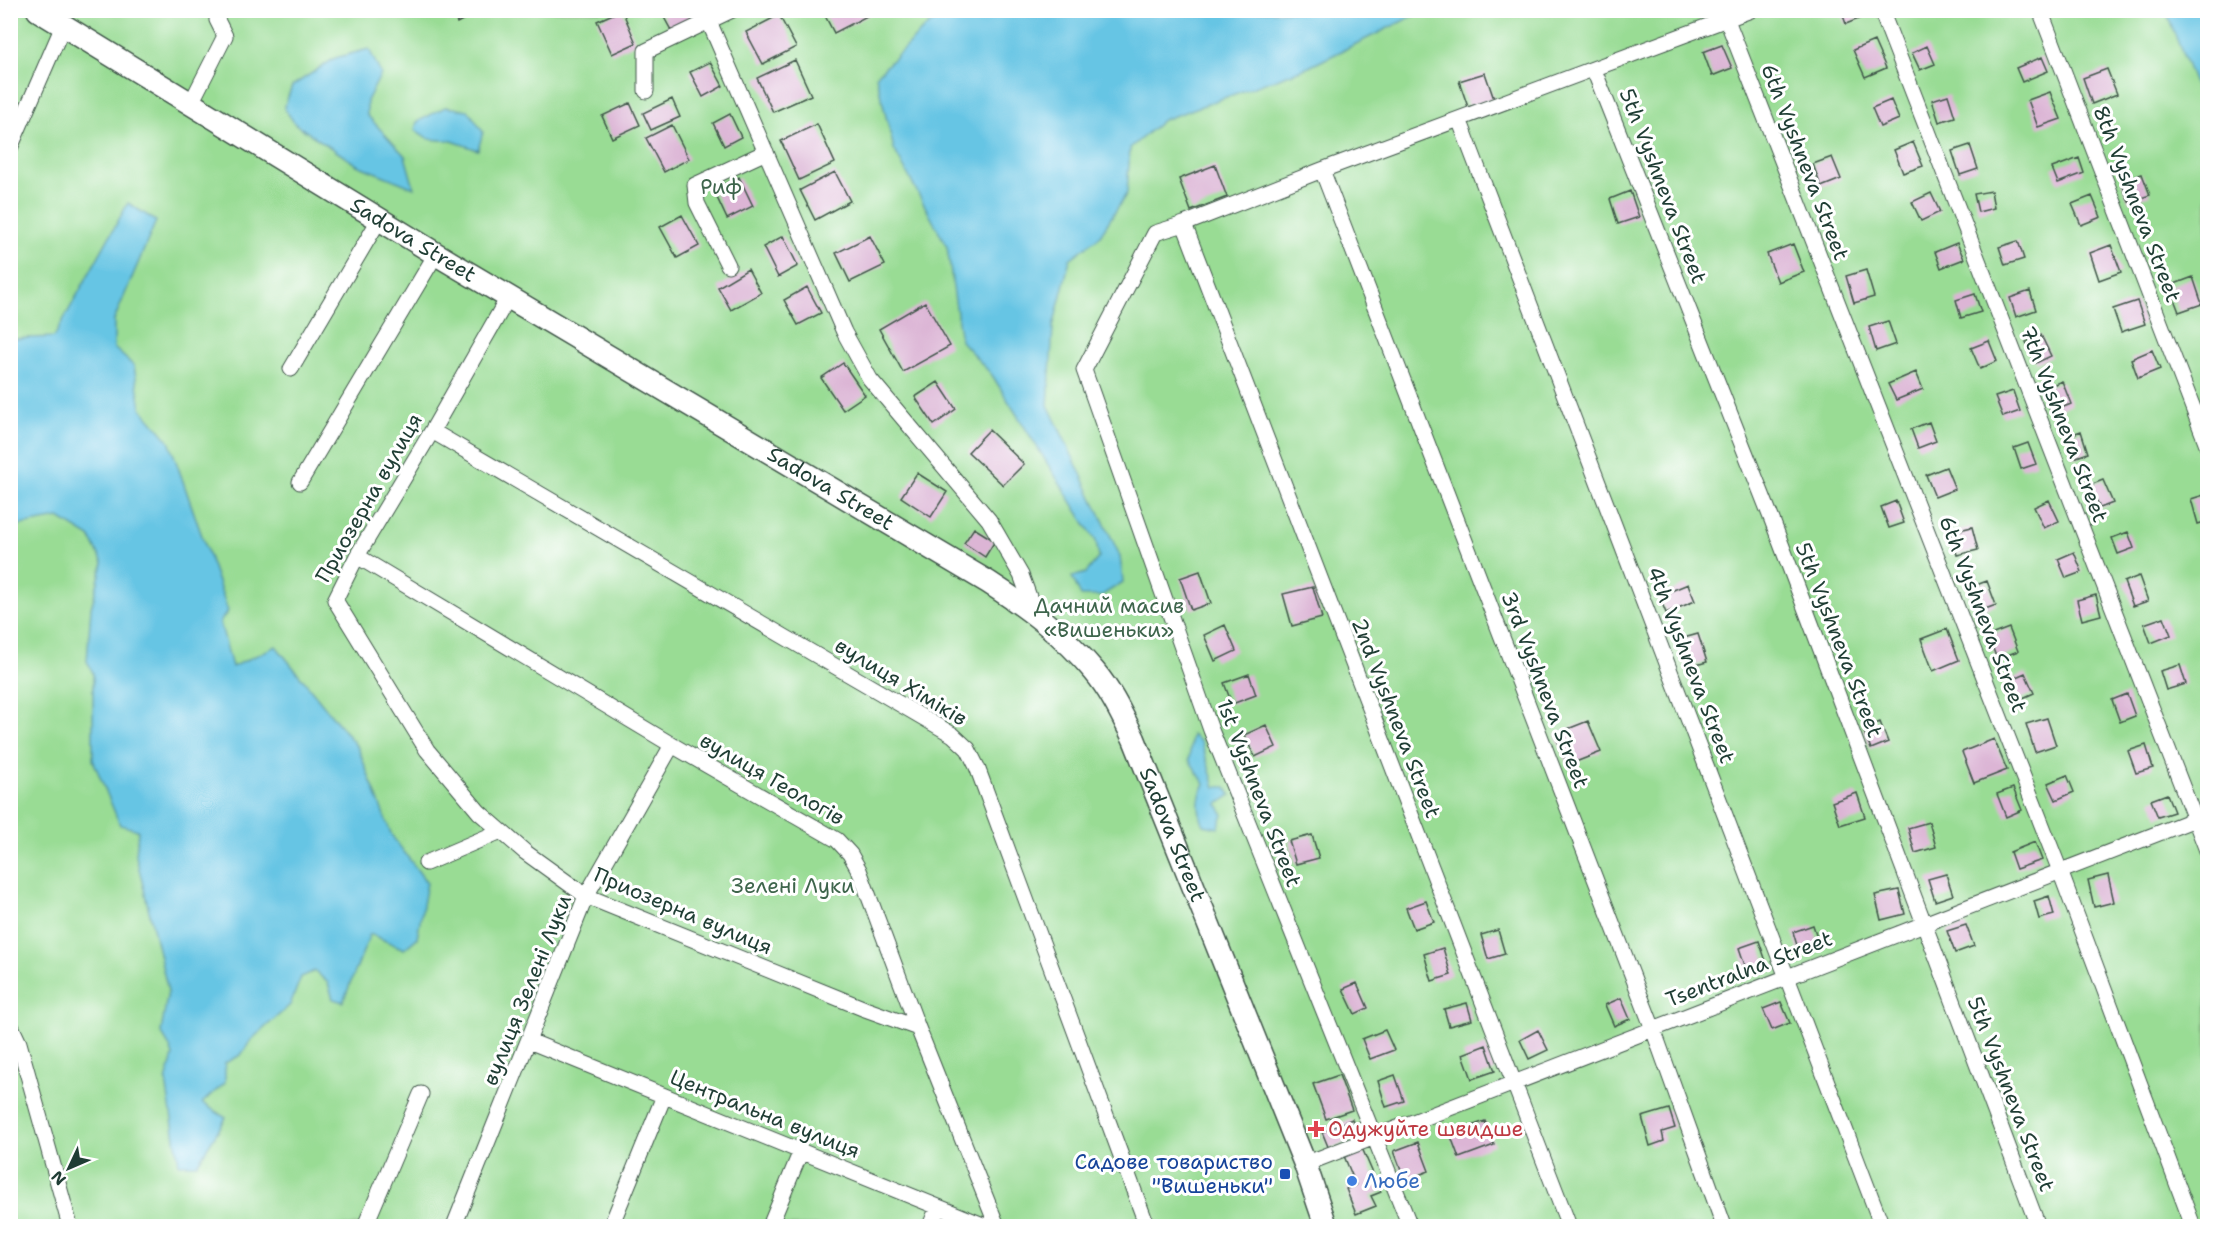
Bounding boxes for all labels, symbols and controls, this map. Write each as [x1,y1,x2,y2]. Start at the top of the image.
street label: 6th Vyshneva Street [1755,60,1855,264]
street label: 5th Vyshneva Street [1613,84,1713,288]
street label: 8th Vyshneva Street [2087,102,2187,306]
park label: Риф [700,173,742,201]
street label: Sadova Street [345,191,481,289]
street label: 7th Vyshneva Street [2014,322,2114,526]
street label: Приозерна вулиця [309,408,429,588]
street label: Sadova Street [762,440,899,537]
street label: 6th Vyshneva Street [1933,512,2033,716]
street label: 5th Vyshneva Street [1789,538,1889,742]
street label: 4th Vyshneva Street [1641,563,1741,767]
street label: 3rd Vyshneva Street [1495,588,1595,792]
park label: Дачний масив «Вишеньки» [1034,592,1184,644]
street label: 2nd Vyshneva Street [1345,614,1447,822]
street label: вулиця Хіміків [830,632,972,732]
street label: 1st Vyshneva Street [1210,695,1308,891]
street label: вулиця Геологів [695,726,849,832]
street label: Sadova Street [1133,763,1212,906]
street label: Приозерна вулиця [589,861,777,961]
park label: Зелені Луки [731,872,855,900]
street label: вулиця Зелені Луки [476,890,578,1090]
street label: Tsentralna Street [1662,924,1836,1014]
street label: 5th Vyshneva Street [1961,992,2061,1196]
street label: Центральна вулиця [666,1063,864,1165]
place label: Одужуйте швидше [1328,1115,1523,1143]
marker: Одужуйте швидше [1309,1122,1323,1136]
north arrow [39,1138,99,1198]
place label: Садове товариство "Вишеньки" [1075,1148,1273,1200]
text: N [47,1166,71,1190]
marker: Садове товариство "Вишеньки" [1278,1167,1292,1181]
place label: Любе [1364,1167,1420,1195]
marker: Любе [1345,1174,1359,1188]

